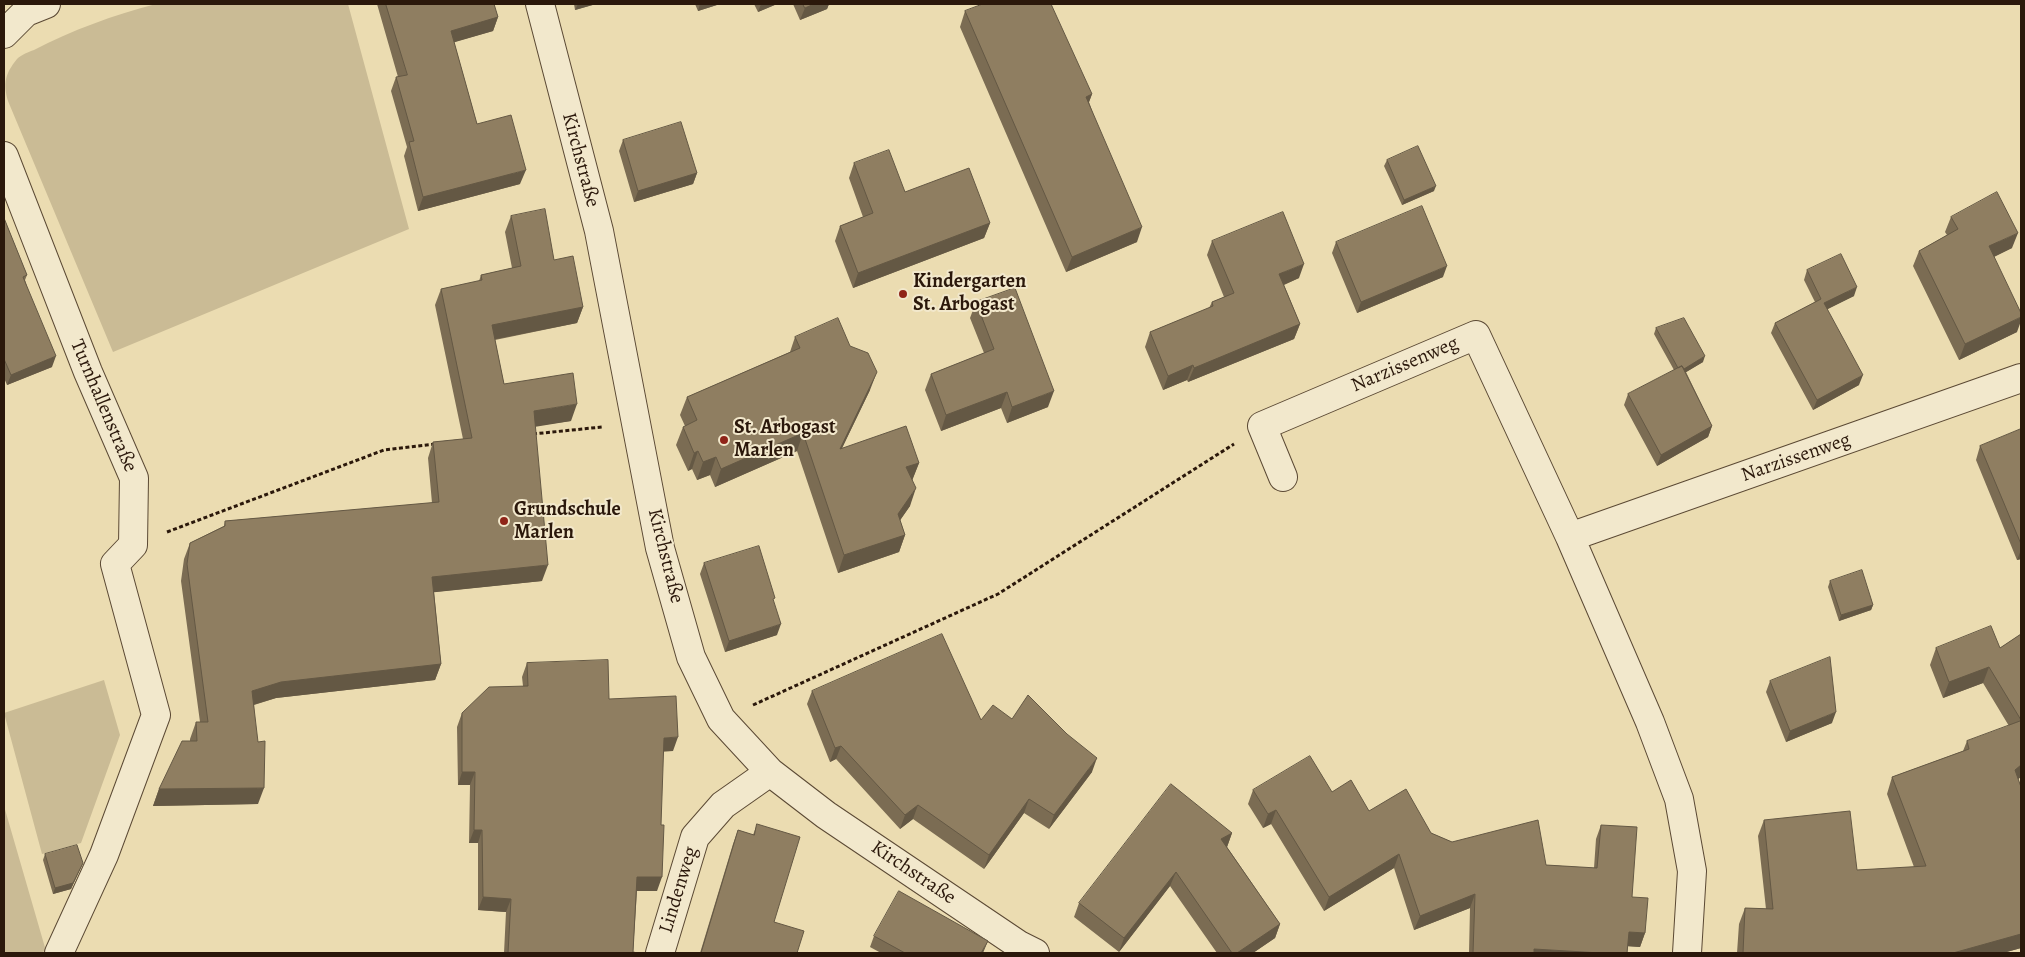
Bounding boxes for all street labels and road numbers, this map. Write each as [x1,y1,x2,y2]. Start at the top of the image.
street label: Kirchstraße [556,110,604,210]
street label: Narzissenweg [1348,332,1462,398]
street label: Turnhallenstraße [64,336,142,476]
street label: Narzissenweg [1738,428,1854,488]
street label: Kirchstraße [642,506,688,606]
street label: Kirchstraße [866,836,960,910]
street label: Lindenweg [654,844,704,936]

